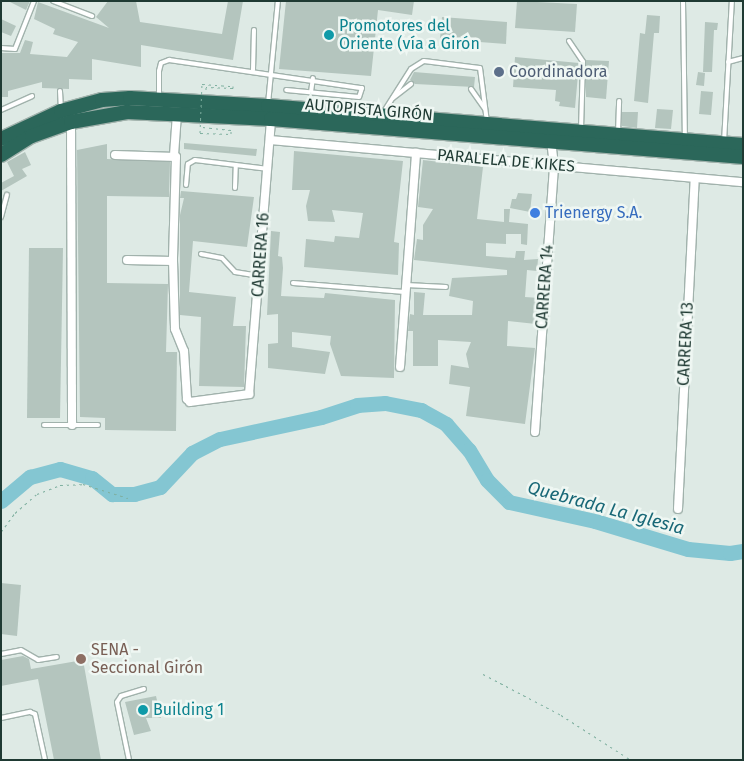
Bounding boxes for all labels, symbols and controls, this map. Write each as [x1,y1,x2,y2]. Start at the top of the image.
place label: Promotores del Oriente (vía a Girón [339,16,480,54]
marker: Promotores del Oriente (vía a Girón [323,29,335,41]
place label: Coordinadora [509,62,607,82]
marker: Coordinadora [493,66,505,78]
street label: AUTOPISTA GIRÓN [304,95,434,125]
street label: PARALELA DE KIKES [436,145,576,177]
place label: Trienergy S.A. [545,203,642,223]
marker: Trienergy S.A. [529,207,541,219]
street label: CARRERA 16 [248,212,274,298]
street label: CARRERA 14 [532,244,558,330]
street label: CARRERA 13 [674,302,698,386]
water label: Quebrada La Iglesia [525,477,687,539]
place label: SENA - Seccional Girón [91,640,203,678]
marker: SENA - Seccional Girón [75,653,87,665]
place label: Building 1 [153,700,224,720]
marker: Building 1 [137,704,149,716]

